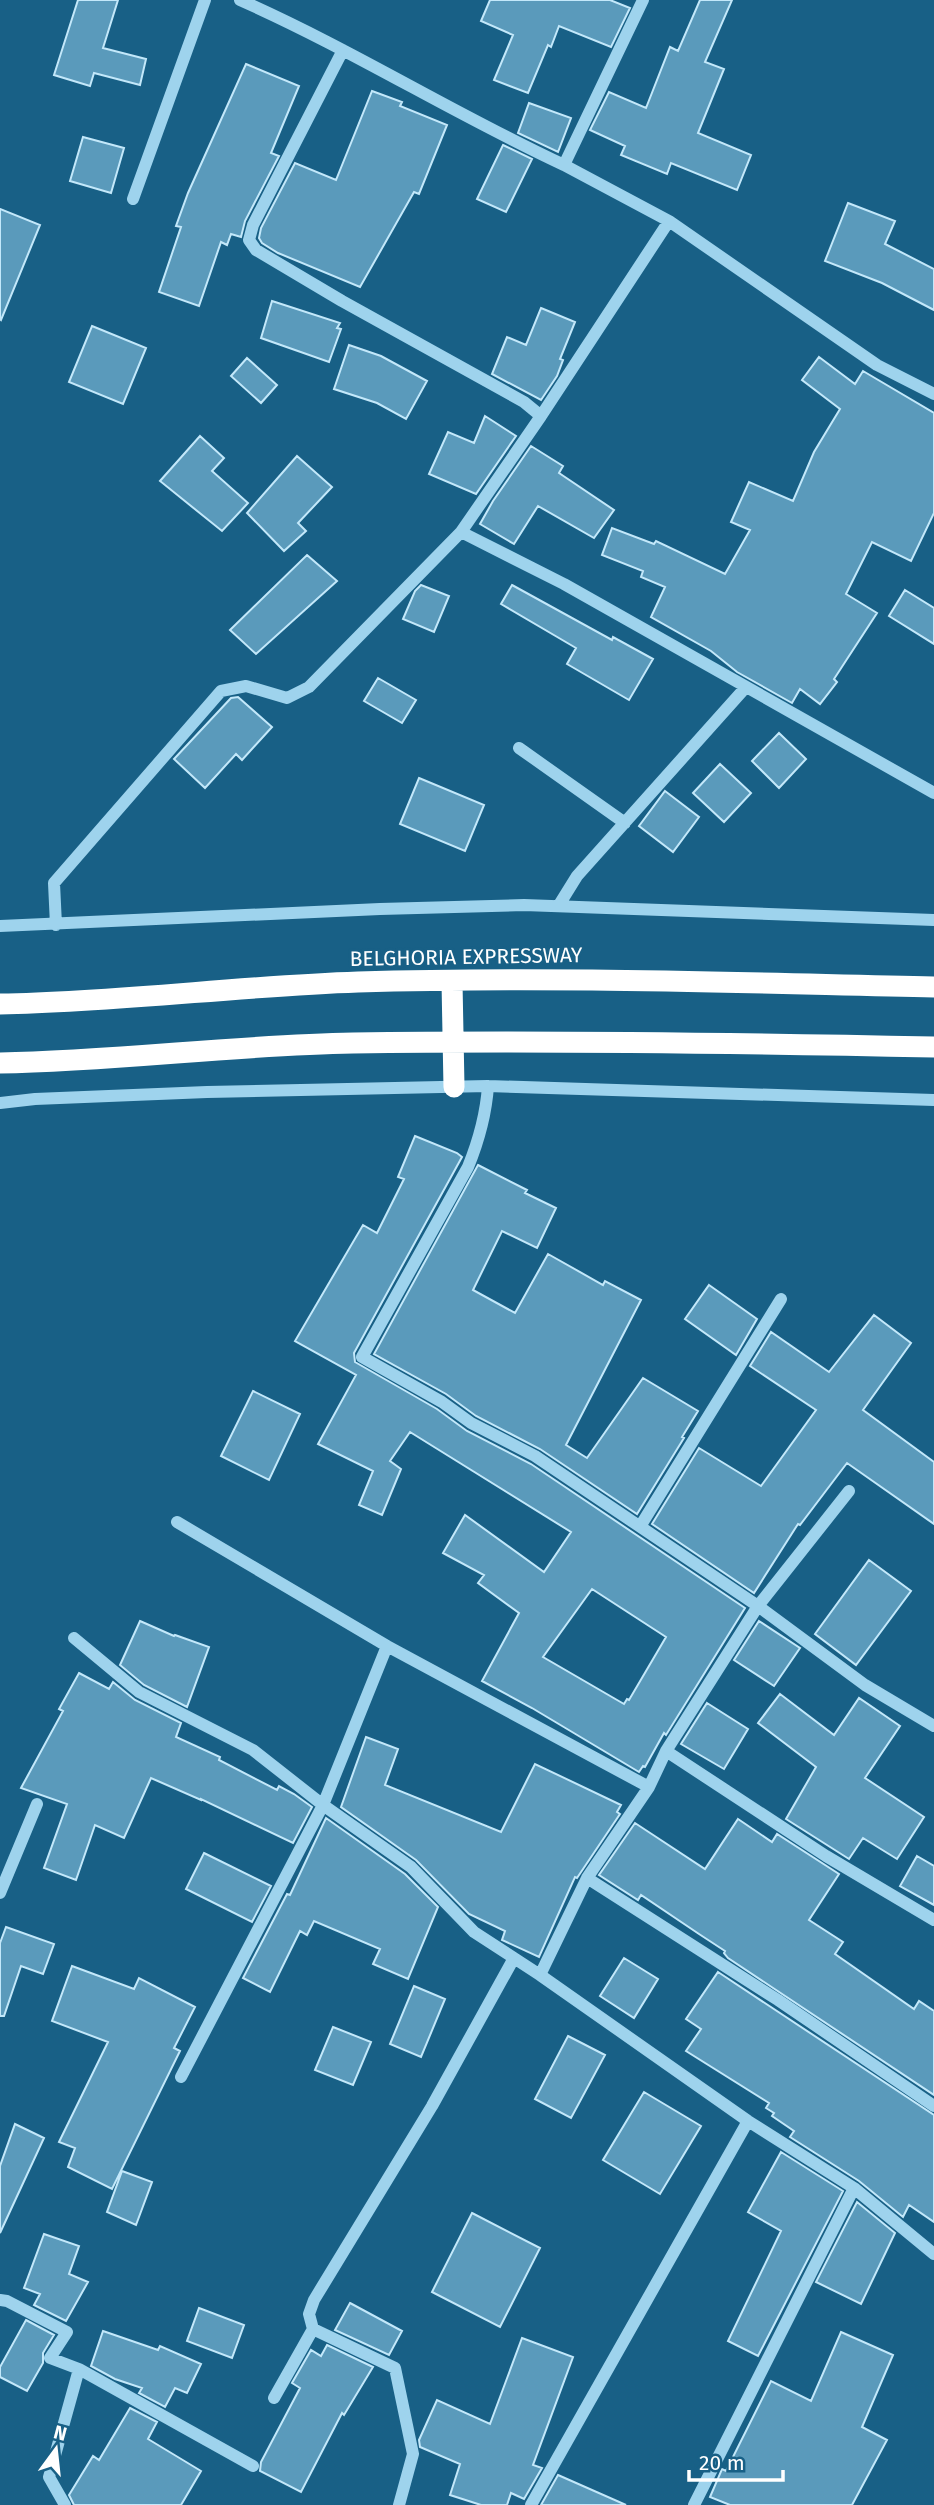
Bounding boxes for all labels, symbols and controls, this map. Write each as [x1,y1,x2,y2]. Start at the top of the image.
street label: BELGHORIA EXPRESSWAY [349,942,583,972]
north arrow [21,2414,91,2484]
text: N [51,2420,69,2446]
scale bar [689,2438,783,2482]
text: 20 m [699,2450,745,2476]

